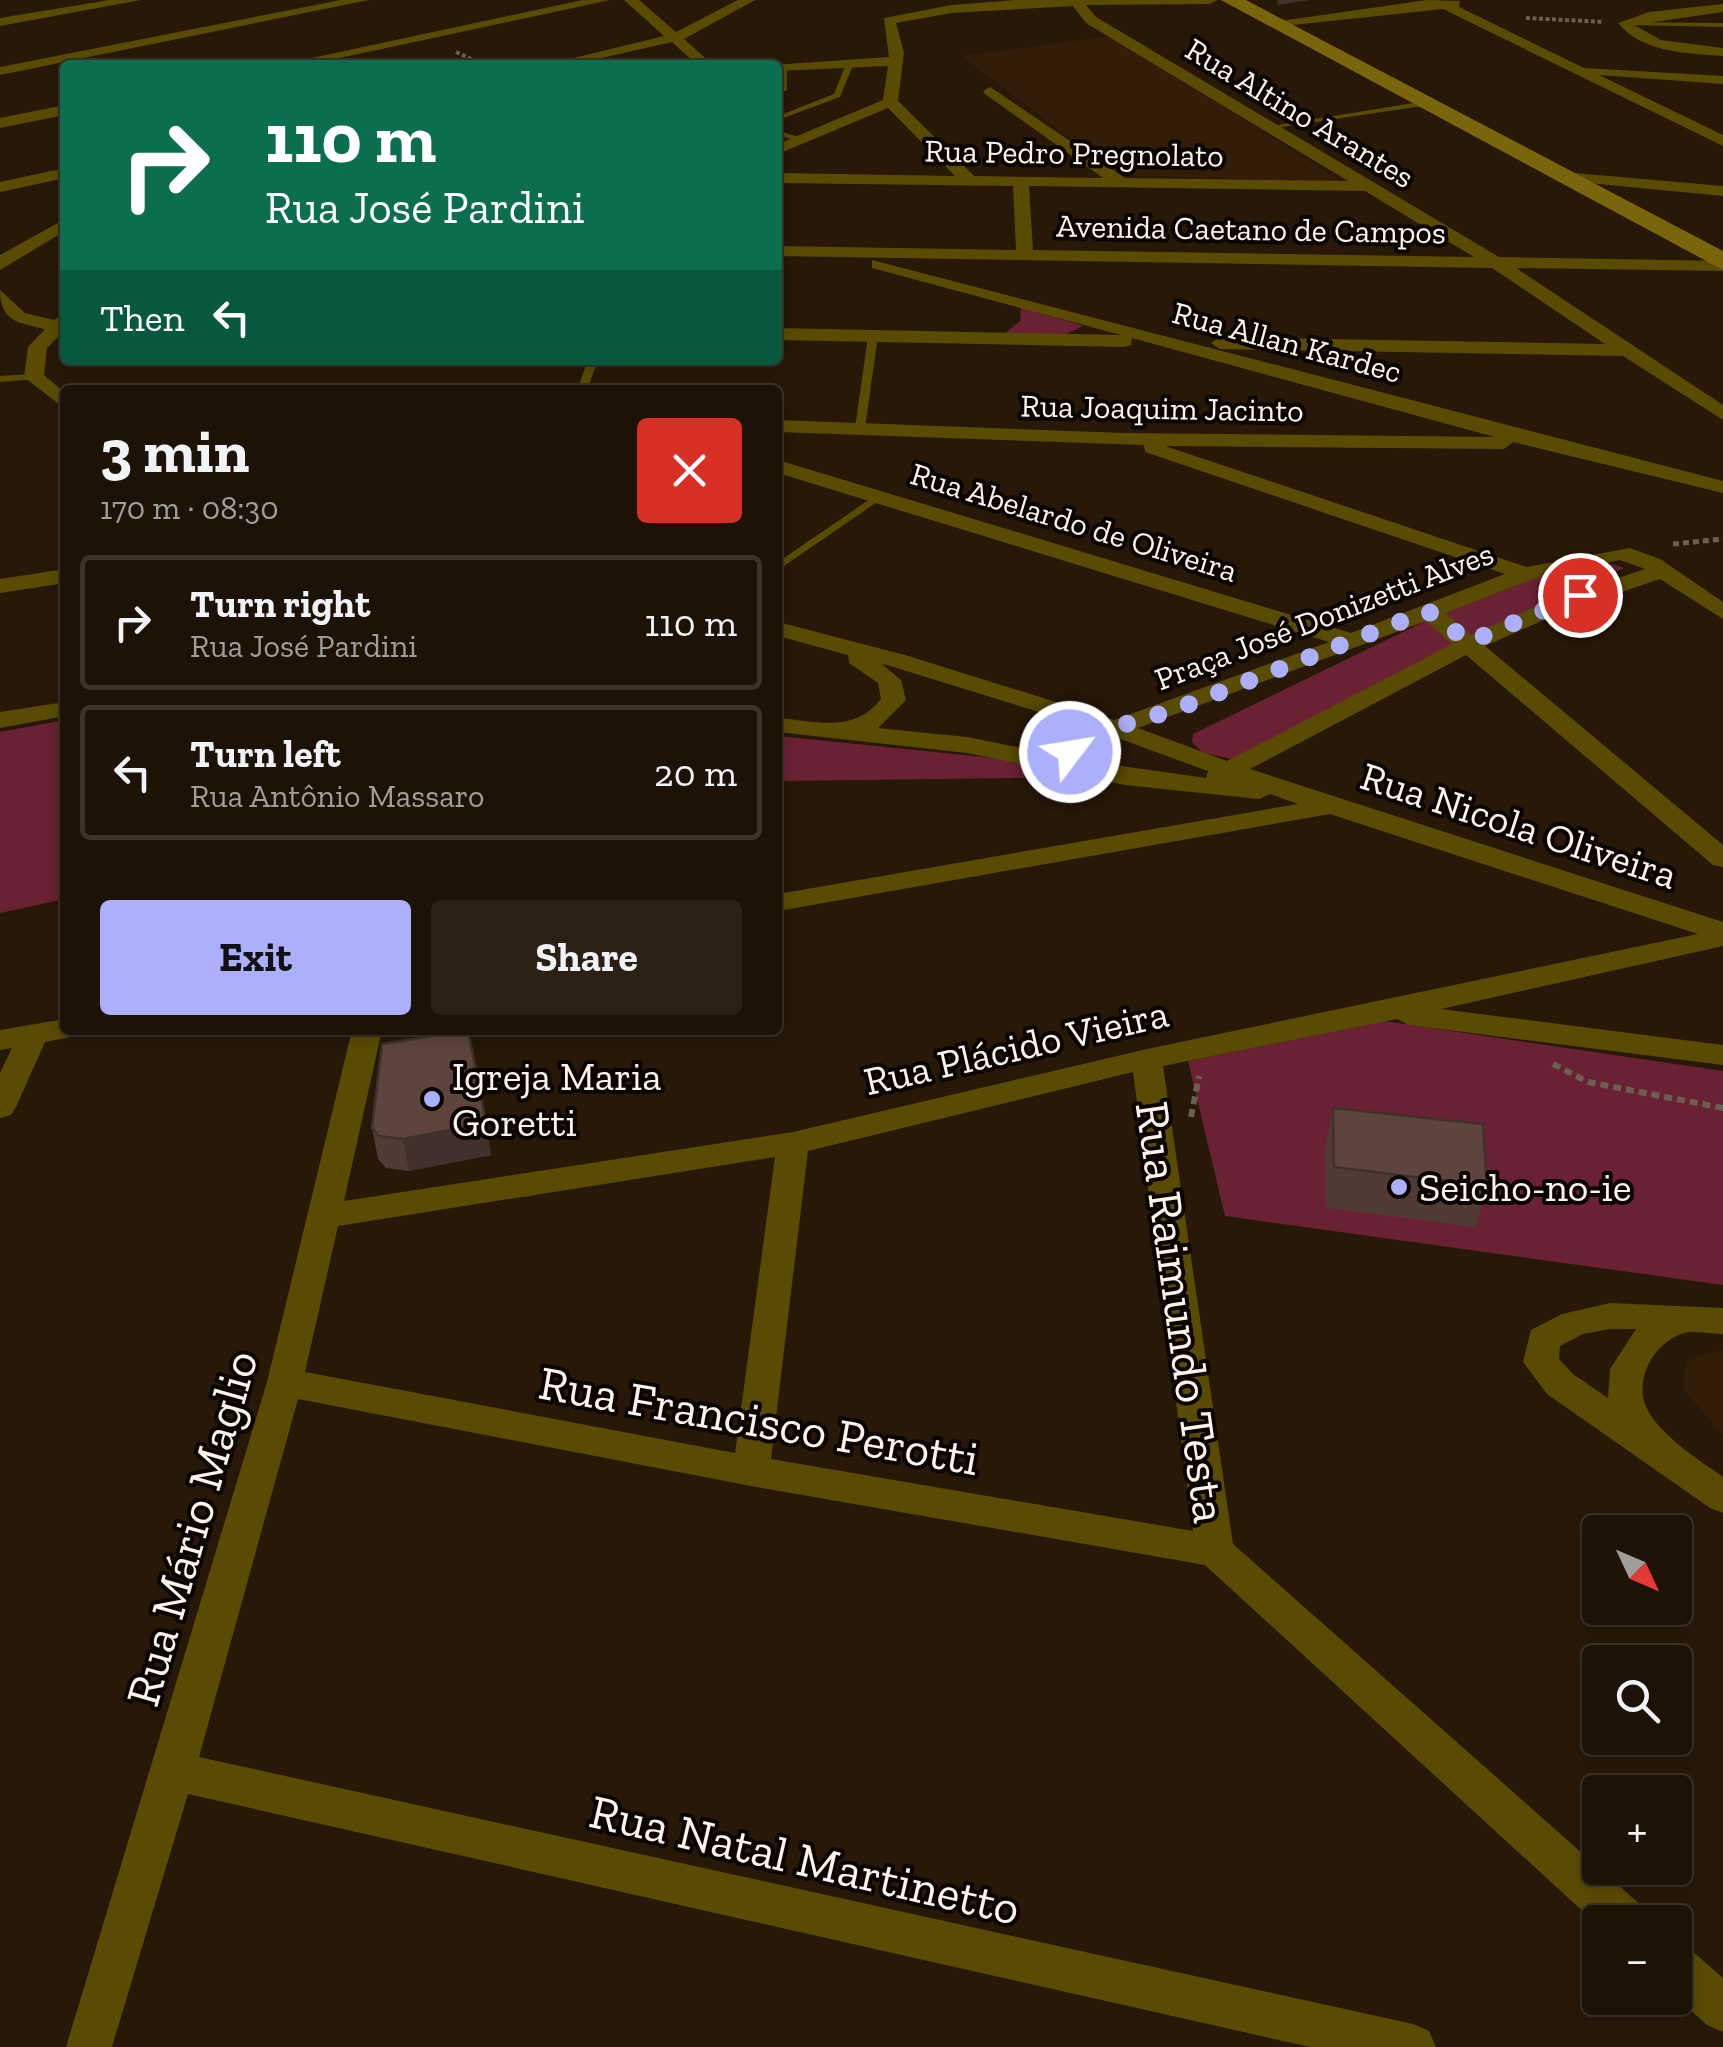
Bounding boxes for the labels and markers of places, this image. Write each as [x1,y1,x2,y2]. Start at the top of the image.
pin [1538,553,1623,638]
place label: Igreja Maria Goretti [452,1052,661,1146]
marker: Igreja Maria Goretti [421,1088,443,1110]
place label: Seicho-no-ie [1419,1163,1631,1211]
marker: Seicho-no-ie [1388,1176,1410,1198]

